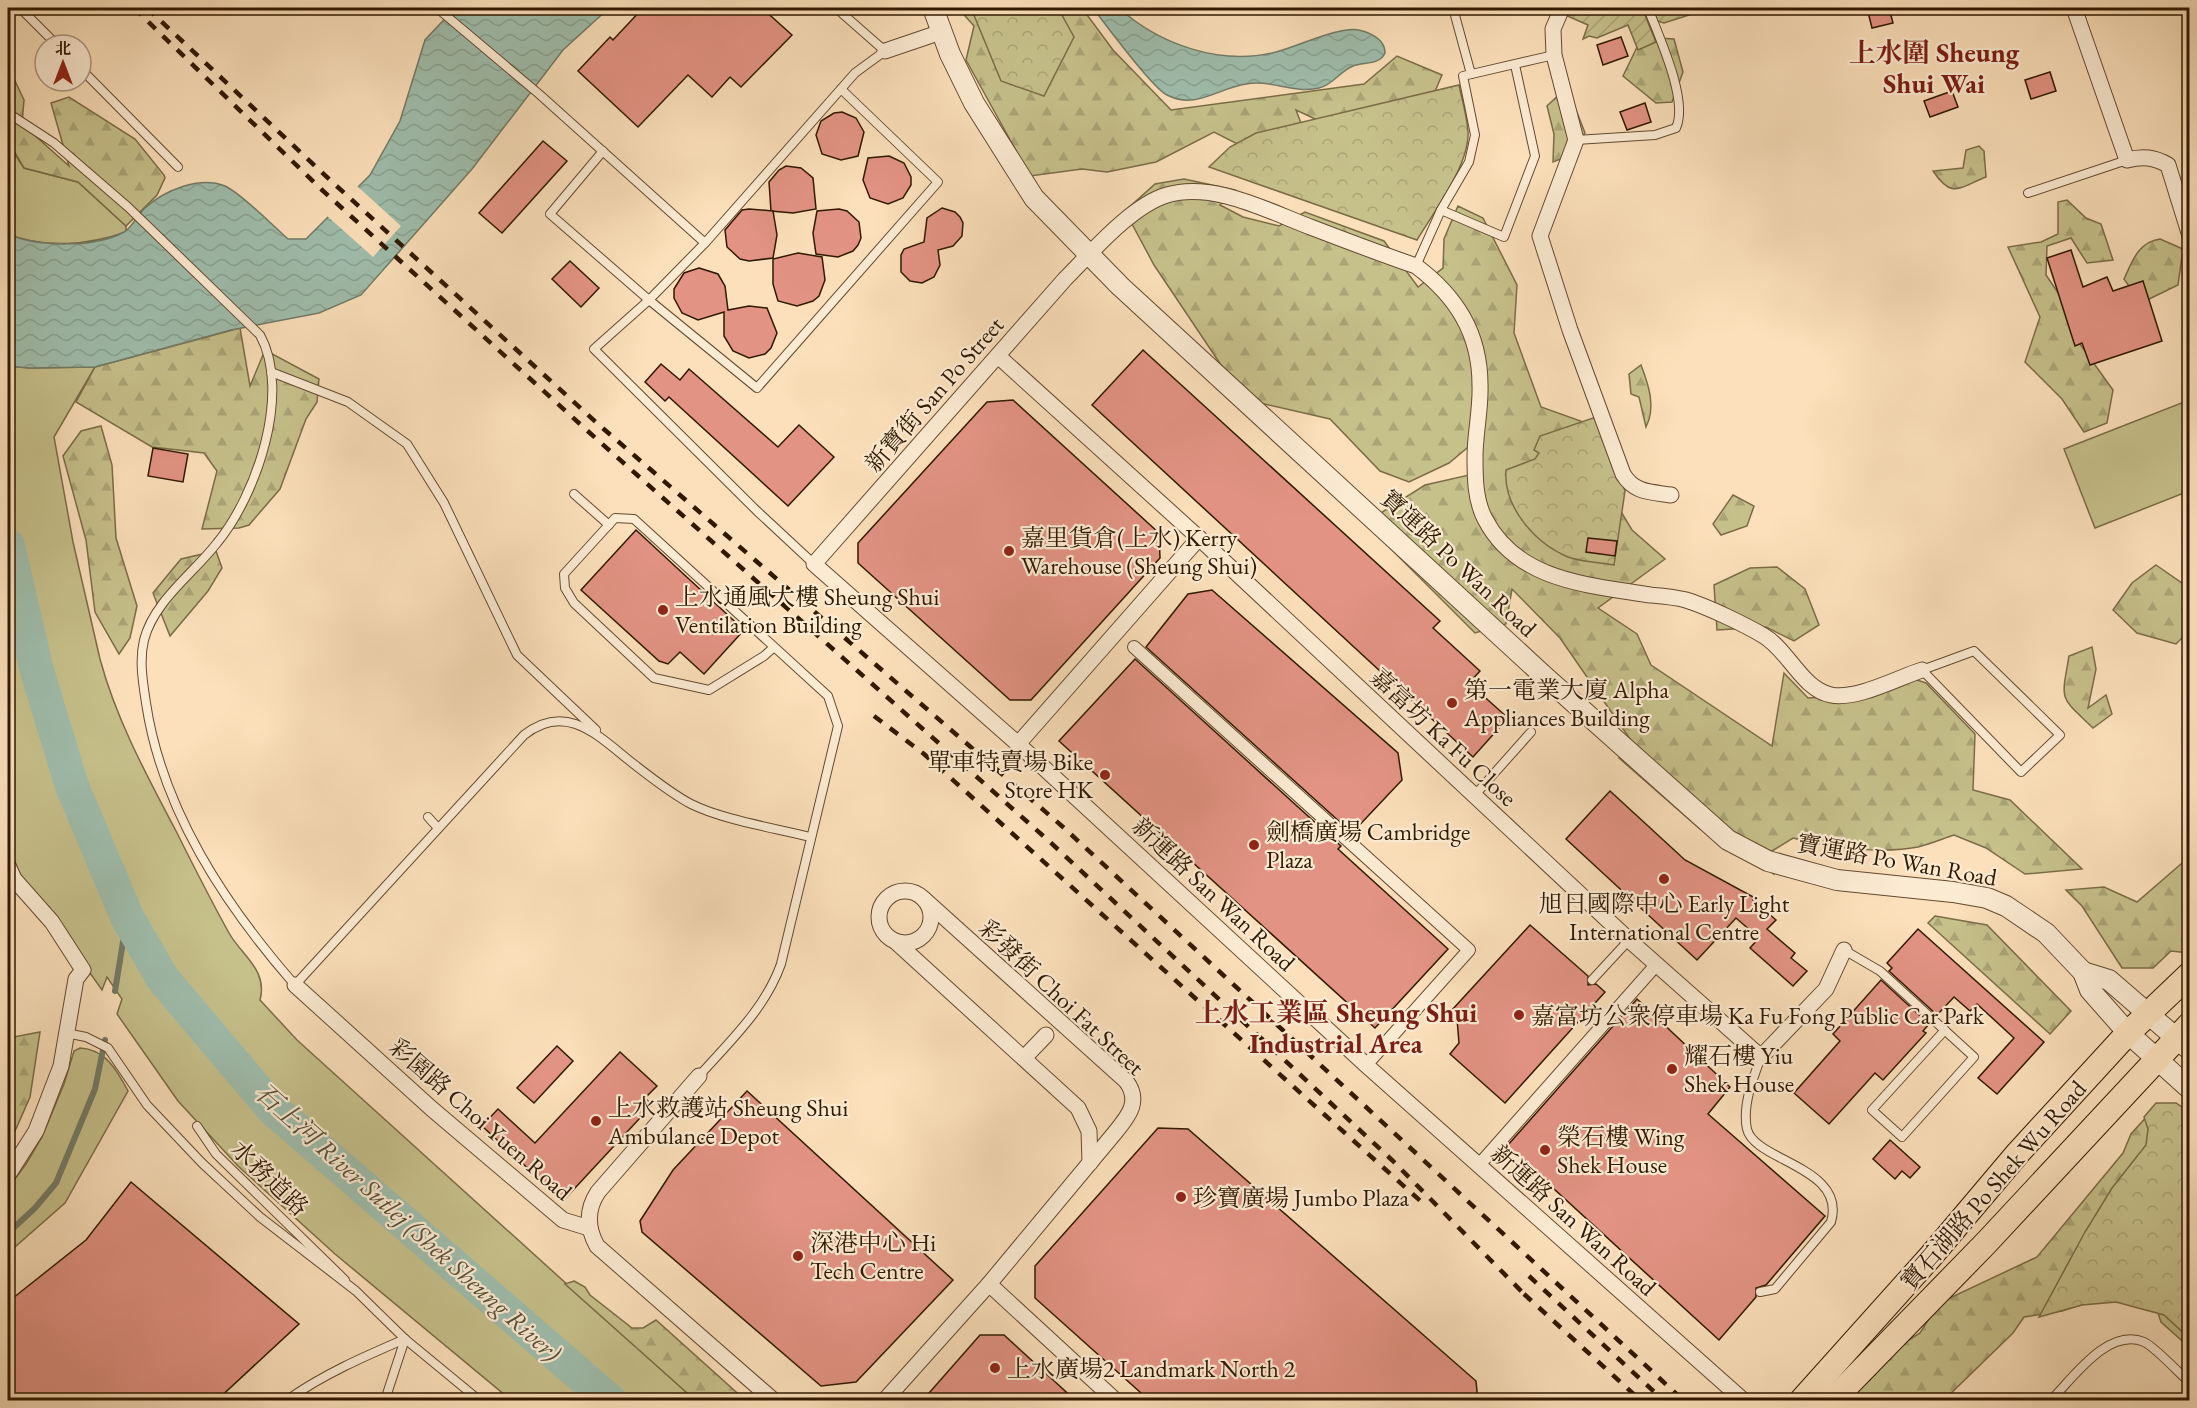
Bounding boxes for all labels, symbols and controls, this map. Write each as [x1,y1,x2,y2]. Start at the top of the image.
north arrow [33,33,93,93]
district label: 上水圍 Sheung Shui Wai [1849,35,2020,101]
text: 北 [55,38,71,59]
street label: 新寶街 San Po Street [858,309,1010,478]
street label: 寶運路 Po Wan Road [1374,483,1544,644]
place label: 嘉里貨倉(上水) Kerry Warehouse (Sheung Shui) [1021,522,1257,581]
marker: 嘉里貨倉(上水) Kerry Warehouse (Sheung Shui) [1002,544,1016,558]
place label: 上水通風大樓 Sheung Shui Ventilation Building [675,581,939,640]
marker: 上水通風大樓 Sheung Shui Ventilation Building [656,603,670,617]
street label: 嘉富坊 Ka Fu Close [1364,661,1524,813]
place label: 第一電業大廈 Alpha Appliances Building [1463,674,1670,733]
marker: 第一電業大廈 Alpha Appliances Building [1445,696,1459,710]
place label: 單車特賣場 Bike Store HK [928,746,1094,805]
marker: 單車特賣場 Bike Store HK [1098,768,1112,782]
street label: 新運路 San Wan Road [1126,810,1303,978]
place label: 劍橋廣場 Cambridge Plaza [1266,816,1470,875]
street label: 寶運路 Po Wan Road [1795,827,2000,893]
marker: 劍橋廣場 Cambridge Plaza [1247,838,1261,852]
marker: 旭日國際中心 Early Light International Centre [1657,872,1671,886]
place label: 旭日國際中心 Early Light International Centre [1539,888,1790,947]
street label: 彩發街 Choi Fat Street [973,912,1152,1082]
district label: 上水工業區 Sheung Shui Industrial Area [1195,995,1477,1061]
place label: 嘉富坊公衆停車場 Ka Fu Fong Public Car Park [1531,1000,1985,1031]
marker: 嘉富坊公衆停車場 Ka Fu Fong Public Car Park [1512,1008,1526,1022]
street label: 彩園路 Choi Yuen Road [383,1031,579,1207]
place label: 耀石樓 Yiu Shek House [1684,1040,1794,1099]
marker: 耀石樓 Yiu Shek House [1665,1062,1679,1076]
street label: 寶石湖路 Po Shek Wu Road [1893,1073,2093,1296]
water label: 石上河 River Sutlej (Shek Sheung River) [248,1075,568,1369]
place label: 上水救護站 Sheung Shui Ambulance Depot [607,1092,848,1151]
marker: 上水救護站 Sheung Shui Ambulance Depot [589,1114,603,1128]
place label: 榮石樓 Wing Shek House [1557,1121,1685,1180]
street label: 水務道路 [225,1134,315,1222]
street label: 新運路 San Wan Road [1485,1138,1664,1303]
marker: 榮石樓 Wing Shek House [1538,1143,1552,1157]
place label: 珍寶廣場 Jumbo Plaza [1193,1182,1409,1213]
marker: 珍寶廣場 Jumbo Plaza [1174,1190,1188,1204]
place label: 深港中心 Hi Tech Centre [810,1227,936,1286]
marker: 深港中心 Hi Tech Centre [791,1249,805,1263]
place label: 上水廣場2 Landmark North 2 [1007,1353,1296,1384]
marker: 上水廣場2 Landmark North 2 [988,1361,1002,1375]

